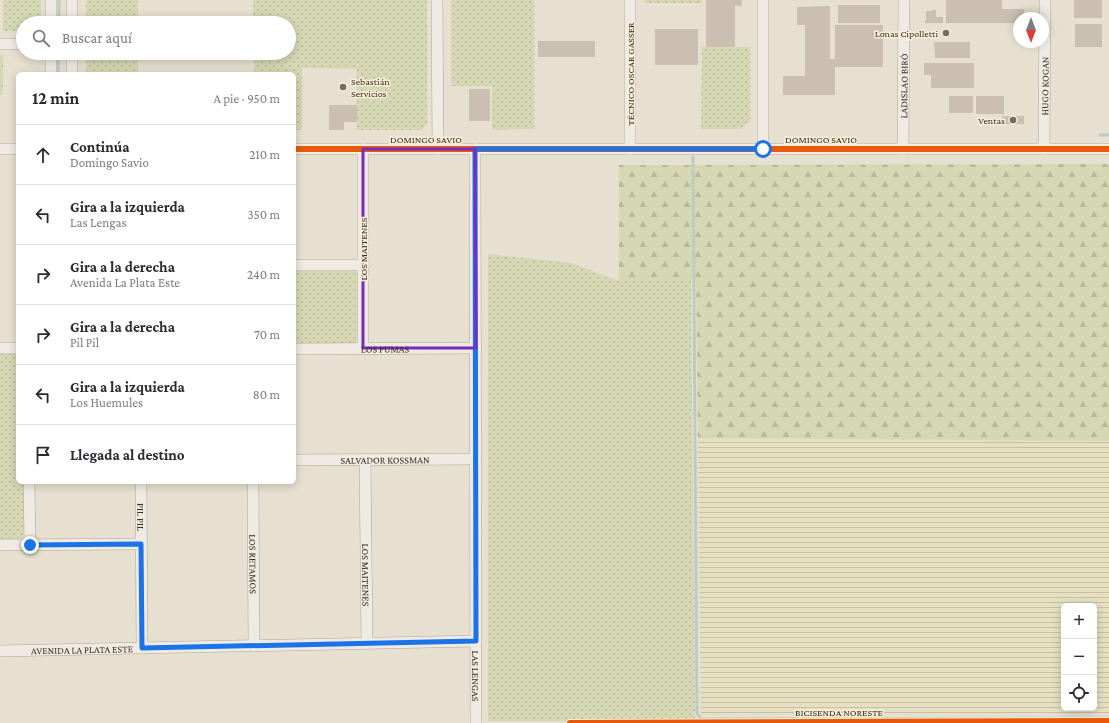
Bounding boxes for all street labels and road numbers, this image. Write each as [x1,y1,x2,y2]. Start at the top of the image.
street label: TÉCNICO OSCAR GASSER [625,22,636,126]
street label: LADISLAO BIRÓ [898,53,910,119]
street label: HUGO KOGAN [1039,56,1051,116]
street label: DOMINGO SAVIO [390,134,462,145]
street label: DOMINGO SAVIO [785,134,857,145]
street label: LOS MAITENES [358,217,369,280]
street label: LOS PUMAS [361,343,410,355]
street label: SALVADOR KOSSMAN [340,454,430,466]
street label: PIL PIL [135,503,146,531]
street label: LOS RETAMOS [247,534,259,594]
street label: LOS MAITENES [360,544,372,607]
street label: AVENIDA LA PLATA ESTE [31,643,134,656]
street label: LAS LENGAS [470,651,481,702]
street label: BICISENDA NORESTE [795,707,884,718]

